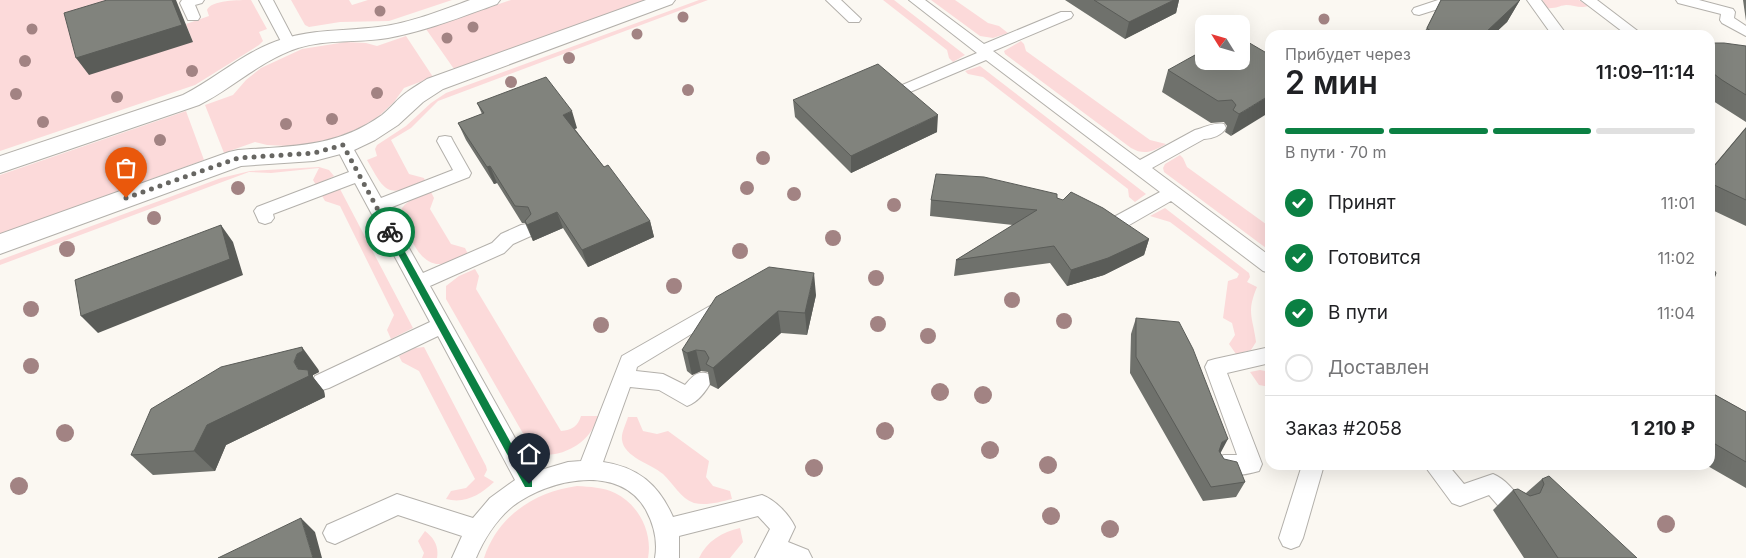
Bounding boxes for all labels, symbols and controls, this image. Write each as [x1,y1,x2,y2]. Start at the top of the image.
north arrow [1195,15,1250,70]
map controls [1195,15,1250,70]
text: Прибудет через [1285,44,1411,64]
text: 11:09–11:14 [1596,61,1695,84]
text: 2 мин [1285,63,1378,102]
text: В пути · 70 m [1285,142,1387,162]
pin [105,147,147,198]
icon: bag [112,154,140,182]
icon: check [1285,189,1313,217]
text: Принят [1328,191,1396,214]
text: 11:01 [1661,193,1695,213]
courier [365,207,415,257]
icon: bike [376,218,404,246]
icon: check [1285,244,1313,272]
text: Готовится [1328,246,1421,269]
text: 11:02 [1658,248,1695,268]
icon: check [1285,299,1313,327]
text: В пути [1328,301,1388,324]
text: 11:04 [1657,303,1695,323]
text: Доставлен [1328,356,1429,379]
text: Заказ #2058 [1285,417,1402,440]
text: 1 210 ₽ [1631,417,1695,440]
pin [508,433,550,484]
icon: home [515,440,543,468]

